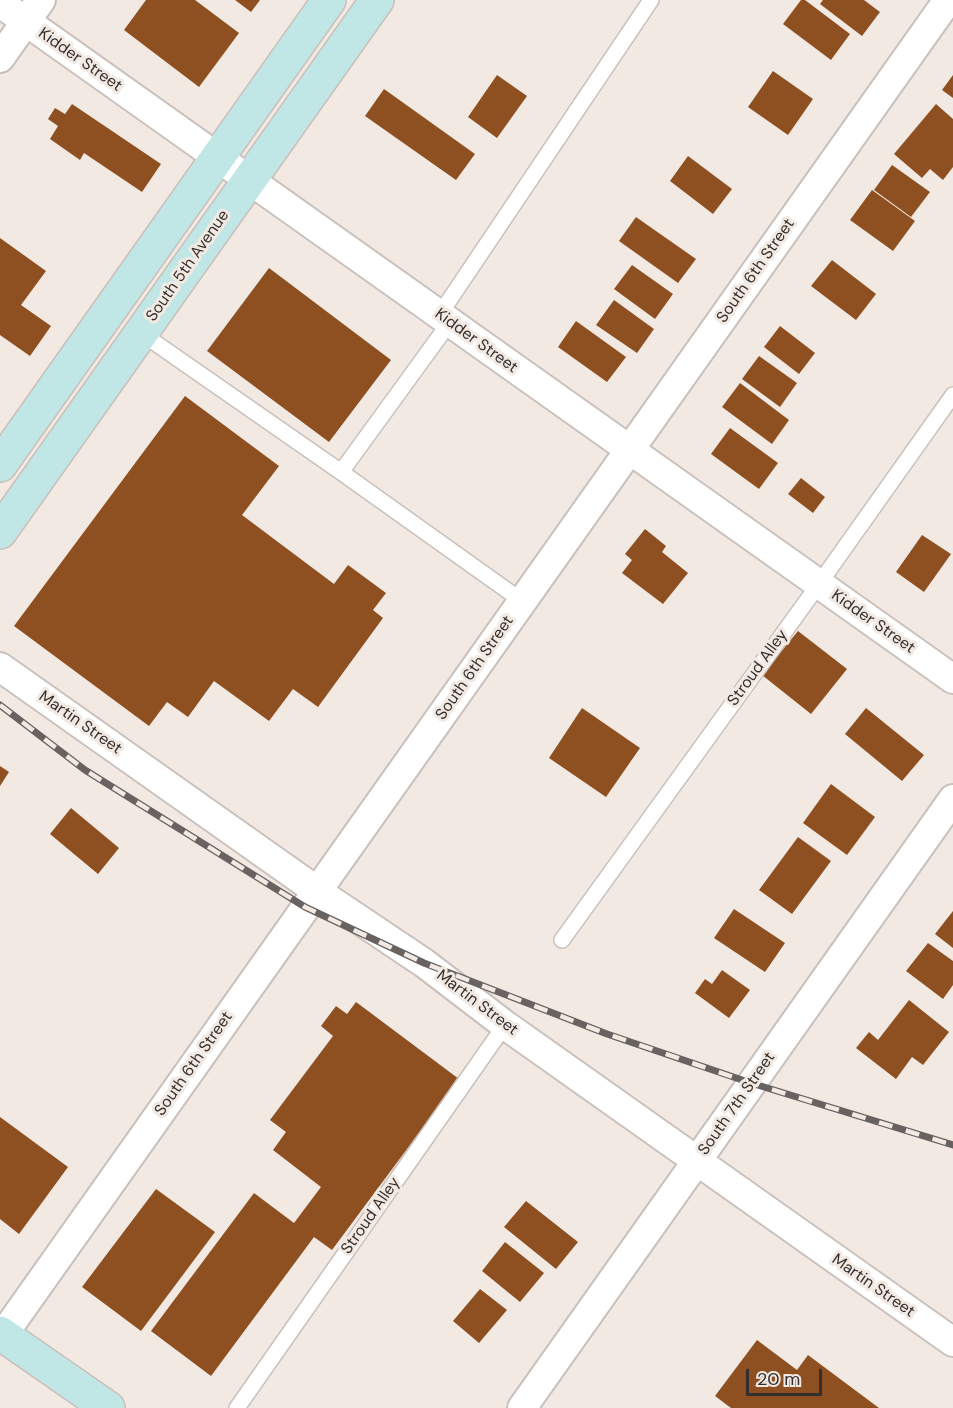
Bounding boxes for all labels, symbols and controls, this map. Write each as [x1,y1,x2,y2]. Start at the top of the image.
street label: Kidder Street [34,24,126,96]
street label: South 5th Avenue [142,207,234,325]
street label: South 6th Street [713,215,799,327]
street label: Kidder Street [431,304,521,378]
street label: Kidder Street [827,586,919,658]
street label: South 6th Street [432,612,518,724]
street label: Stroud Alley [724,626,792,710]
street label: Martin Street [35,687,125,759]
street label: Martin Street [432,966,522,1040]
street label: South 6th Street [151,1008,237,1120]
street label: South 7th Street [694,1049,780,1159]
street label: Stroud Alley [337,1174,405,1258]
street label: Martin Street [828,1250,918,1322]
scale bar [749,1357,826,1395]
text: 20 m [757,1367,800,1391]

